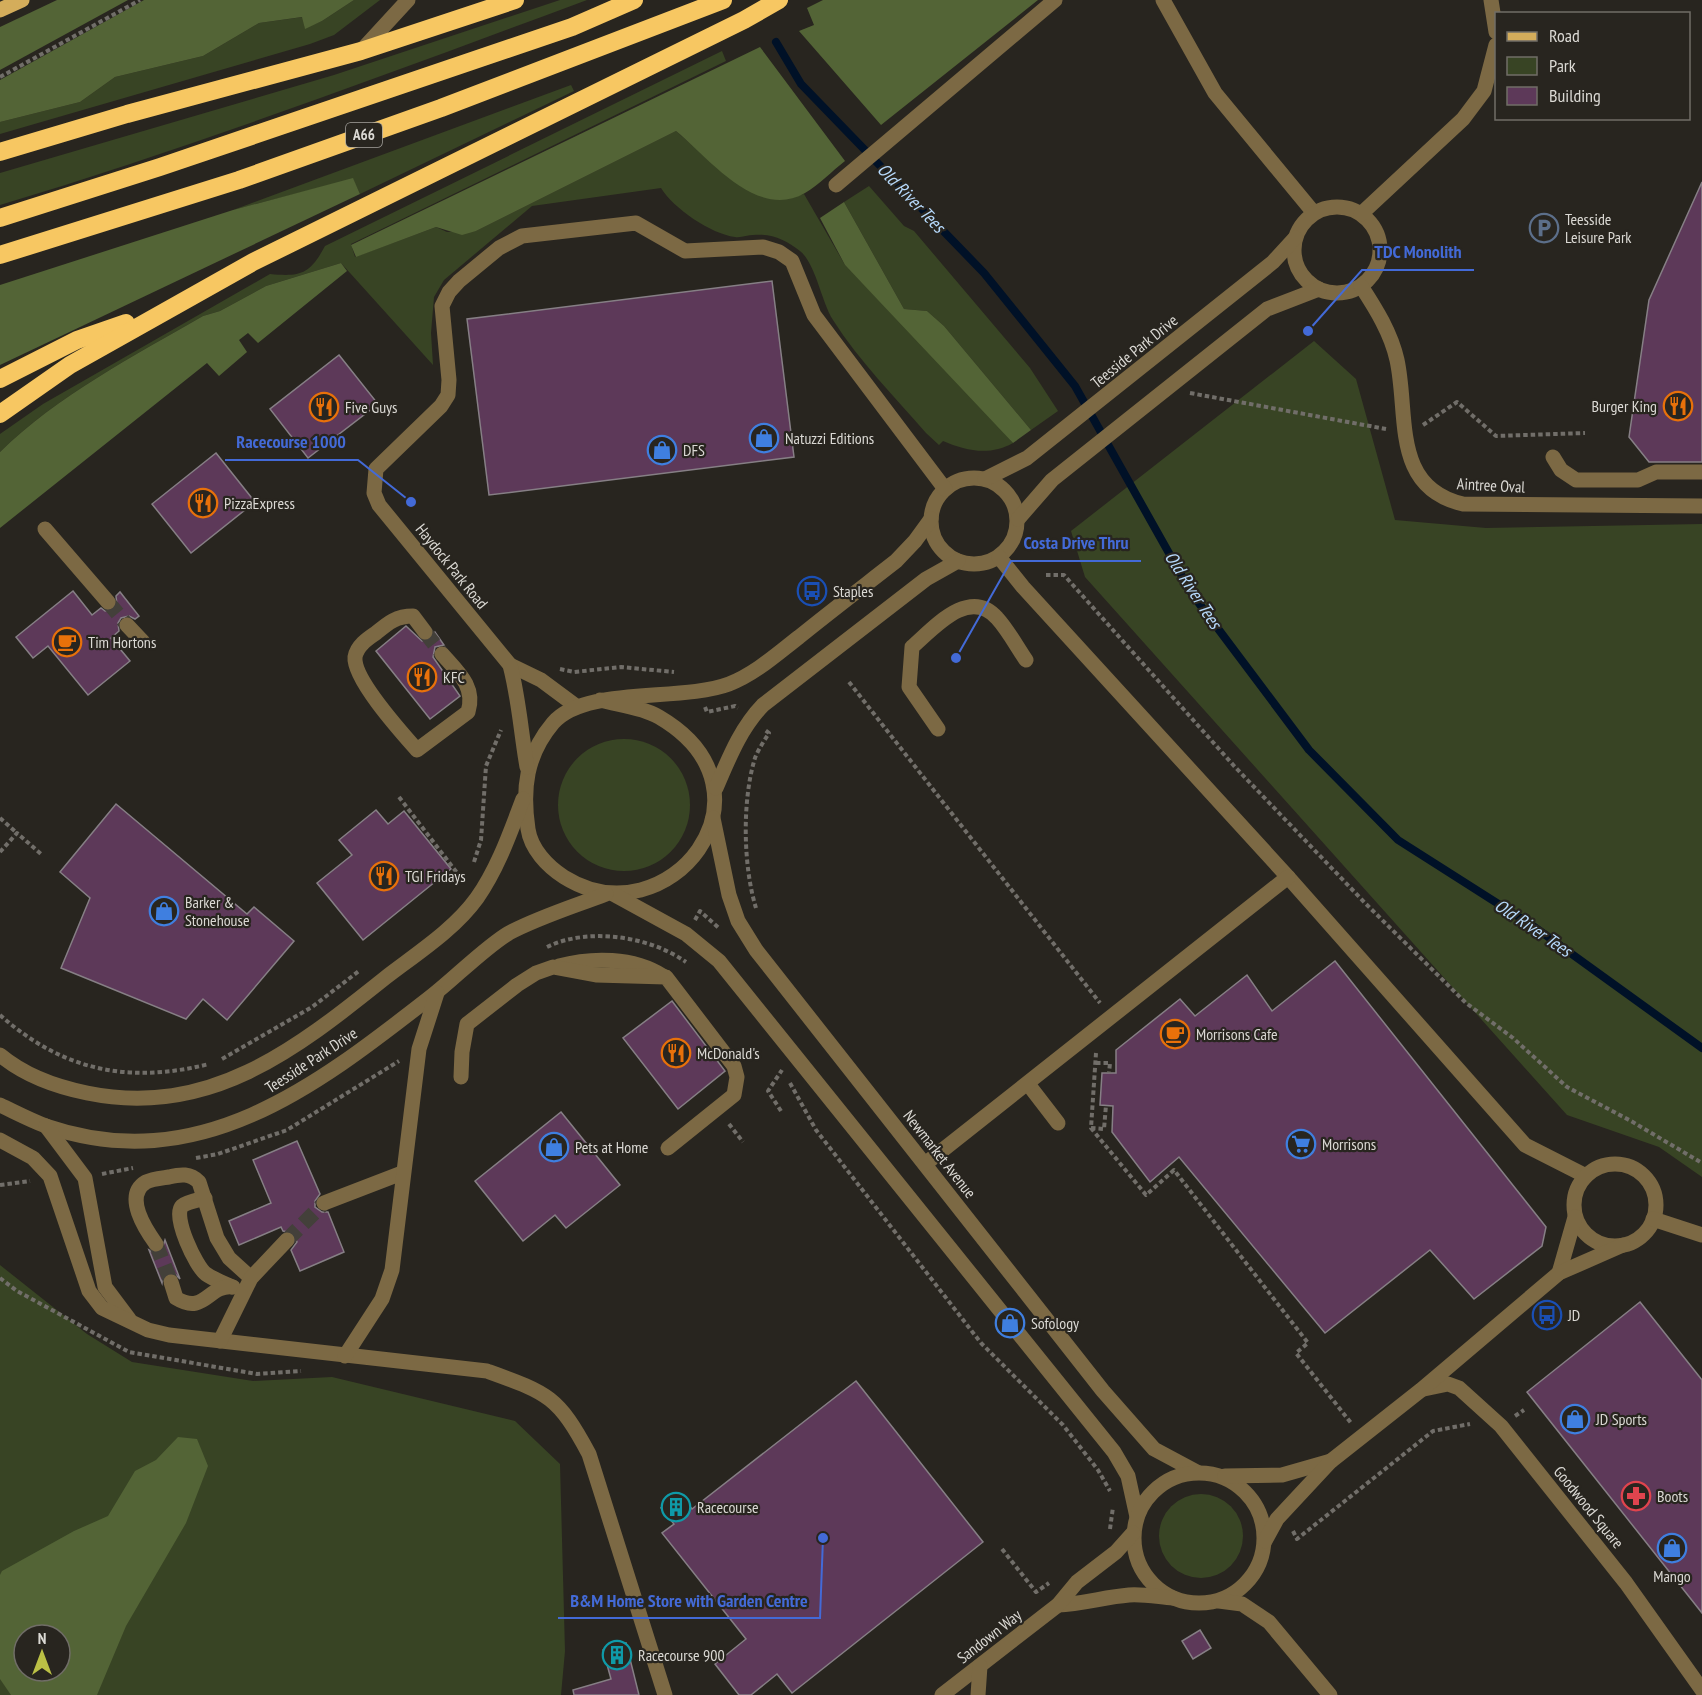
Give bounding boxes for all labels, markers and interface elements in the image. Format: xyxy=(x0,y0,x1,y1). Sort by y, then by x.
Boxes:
legend xyxy=(1495,12,1690,120)
text: Road xyxy=(1549,24,1580,47)
text: Park xyxy=(1549,54,1576,77)
text: Building xyxy=(1549,84,1601,107)
road number: A66 xyxy=(346,123,382,147)
water label: Old River Tees xyxy=(873,158,952,239)
place label: Teesside Leisure Park xyxy=(1565,209,1632,247)
parking icon: Teesside Leisure Park xyxy=(1528,212,1560,244)
callout: TDC Monolith xyxy=(1362,234,1474,270)
text: TDC Monolith xyxy=(1374,240,1462,263)
street label: Teesside Park Drive xyxy=(1087,310,1181,392)
restaurant icon: Burger King xyxy=(1662,390,1694,422)
restaurant icon: Five Guys xyxy=(308,391,340,423)
place label: Burger King xyxy=(1592,396,1657,416)
place label: Five Guys xyxy=(345,397,398,417)
shop icon: Natuzzi Editions xyxy=(748,422,780,454)
callout: Racecourse 1000 xyxy=(225,424,358,460)
place label: Natuzzi Editions xyxy=(785,428,874,448)
text: Racecourse 1000 xyxy=(236,430,346,453)
shop icon: DFS xyxy=(646,434,678,466)
place label: DFS xyxy=(683,440,705,460)
street label: Aintree Oval xyxy=(1456,473,1526,497)
restaurant icon: PizzaExpress xyxy=(187,487,219,519)
place label: PizzaExpress xyxy=(224,493,295,513)
street label: Haydock Park Road xyxy=(412,519,492,613)
callout: Costa Drive Thru xyxy=(1011,525,1141,561)
text: Costa Drive Thru xyxy=(1023,531,1129,554)
water label: Old River Tees xyxy=(1160,547,1228,634)
bus stop icon: Staples xyxy=(796,575,828,607)
place label: Staples xyxy=(833,581,873,601)
cafe icon: Tim Hortons xyxy=(51,626,83,658)
place label: Tim Hortons xyxy=(88,632,156,652)
restaurant icon: KFC xyxy=(406,661,438,693)
place label: KFC xyxy=(443,667,465,687)
restaurant icon: TGI Fridays xyxy=(368,860,400,892)
place label: TGI Fridays xyxy=(405,866,466,886)
place label: Barker & Stonehouse xyxy=(185,892,250,930)
water label: Old River Tees xyxy=(1490,893,1578,963)
shop icon: Barker & Stonehouse xyxy=(148,895,180,927)
cafe icon: Morrisons Cafe xyxy=(1159,1018,1191,1050)
street label: Teesside Park Drive xyxy=(261,1023,361,1097)
place label: Morrisons Cafe xyxy=(1196,1024,1278,1044)
restaurant icon: McDonald's xyxy=(660,1037,692,1069)
place label: McDonald's xyxy=(697,1043,760,1063)
street label: Newmarket Avenue xyxy=(899,1106,981,1202)
supermarket icon: Morrisons xyxy=(1285,1128,1317,1160)
shop icon: Pets at Home xyxy=(538,1131,570,1163)
place label: Morrisons xyxy=(1322,1134,1376,1154)
place label: Pets at Home xyxy=(575,1137,648,1157)
bus stop icon: JD xyxy=(1531,1299,1563,1331)
place label: JD xyxy=(1567,1305,1580,1325)
shop icon: Sofology xyxy=(994,1307,1026,1339)
place label: Sofology xyxy=(1031,1313,1079,1333)
shop icon: JD Sports xyxy=(1559,1403,1591,1435)
place label: JD Sports xyxy=(1595,1409,1647,1429)
street label: Goodwood Square xyxy=(1550,1462,1628,1552)
pharmacy icon: Boots xyxy=(1620,1480,1652,1512)
place label: Boots xyxy=(1657,1486,1688,1506)
building icon: Racecourse xyxy=(660,1491,692,1523)
place label: Racecourse xyxy=(697,1497,759,1517)
shop icon: Mango xyxy=(1656,1532,1688,1564)
place label: Mango xyxy=(1653,1566,1691,1586)
callout: B&M Home Store with Garden Centre xyxy=(558,1582,820,1618)
text: B&M Home Store with Garden Centre xyxy=(570,1589,808,1612)
street label: Sandown Way xyxy=(953,1605,1025,1667)
north arrow xyxy=(12,1623,72,1683)
text: N xyxy=(38,1628,46,1648)
building icon: Racecourse 900 xyxy=(601,1639,633,1671)
place label: Racecourse 900 xyxy=(638,1645,725,1665)

